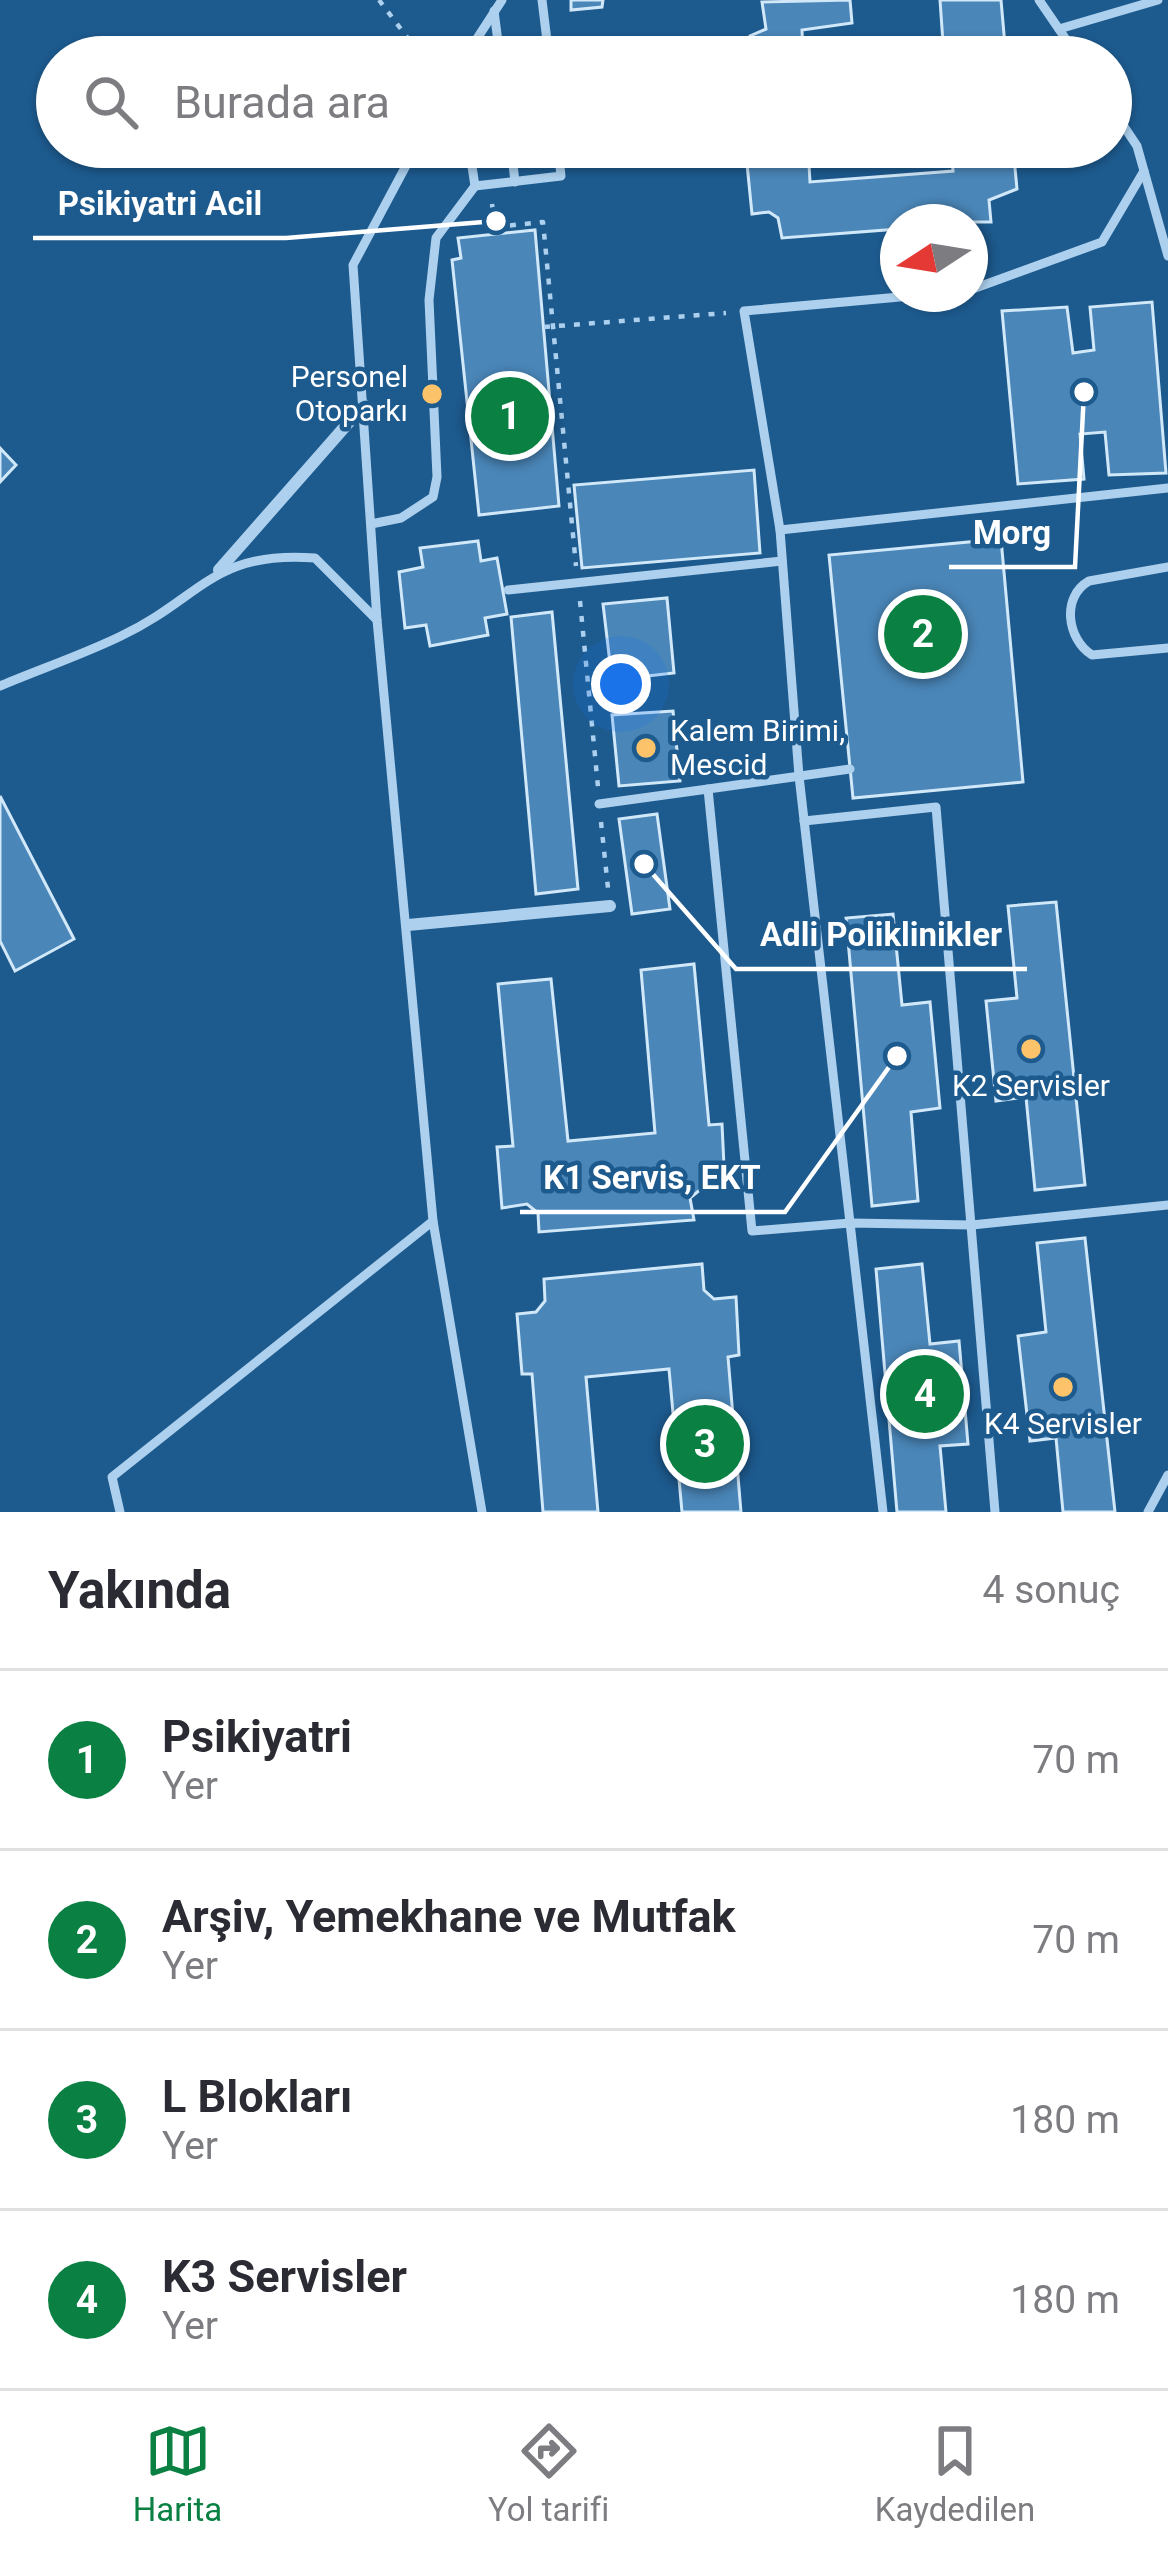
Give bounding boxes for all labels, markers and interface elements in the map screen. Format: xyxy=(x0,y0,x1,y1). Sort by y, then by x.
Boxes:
search box xyxy=(36,36,1132,168)
icon: search xyxy=(78,69,144,135)
text: Burada ara xyxy=(174,76,390,129)
callout: Psikiyatri Acil xyxy=(33,169,286,238)
text: Psikiyatri Acil xyxy=(58,184,262,223)
north arrow xyxy=(880,204,988,312)
place label: Personel Otoparkı xyxy=(291,359,408,428)
pin: 1 xyxy=(471,371,549,461)
marker: Personel Otoparkı xyxy=(419,381,445,407)
callout: Morg xyxy=(949,498,1075,567)
text: Morg xyxy=(973,513,1051,552)
pin: 2 xyxy=(884,589,962,679)
your location xyxy=(591,654,651,714)
place label: Kalem Birimi, Mescid xyxy=(670,713,845,782)
marker: Kalem Birimi, Mescid xyxy=(633,735,659,761)
callout: Adli Poliklinikler xyxy=(736,900,1027,969)
text: Adli Poliklinikler xyxy=(760,915,1002,954)
marker: K2 Servisler xyxy=(1018,1036,1044,1062)
place label: K2 Servisler xyxy=(952,1068,1110,1103)
callout: K1 Servis, EKT xyxy=(520,1143,785,1212)
text: K1 Servis, EKT xyxy=(543,1158,761,1197)
pin: 4 xyxy=(886,1349,964,1439)
marker: K4 Servisler xyxy=(1050,1374,1076,1400)
pin: 3 xyxy=(666,1399,744,1489)
place label: K4 Servisler xyxy=(984,1406,1142,1441)
text: Yakında xyxy=(48,1561,231,1620)
text: 4 sonuç xyxy=(983,1567,1120,1613)
text: Psikiyatri xyxy=(162,1710,352,1763)
text: 1 xyxy=(76,1737,98,1783)
text: 70 m xyxy=(1032,1737,1120,1783)
text: Yer xyxy=(162,1763,218,1809)
text: Arşiv, Yemekhane ve Mutfak xyxy=(162,1890,736,1943)
text: 2 xyxy=(76,1917,98,1963)
text: 70 m xyxy=(1032,1917,1120,1963)
text: Yer xyxy=(162,1943,218,1989)
text: L Blokları xyxy=(162,2070,352,2123)
text: 3 xyxy=(76,2097,98,2143)
text: 180 m xyxy=(1010,2097,1120,2143)
text: Yer xyxy=(162,2123,218,2169)
text: K3 Servisler xyxy=(162,2250,407,2303)
text: 4 xyxy=(76,2277,98,2323)
text: 180 m xyxy=(1010,2277,1120,2323)
text: Yer xyxy=(162,2303,218,2349)
tab: Harita xyxy=(133,2418,222,2529)
tab: Yol tarifi xyxy=(488,2418,609,2529)
tab: Kaydedilen xyxy=(875,2418,1035,2529)

